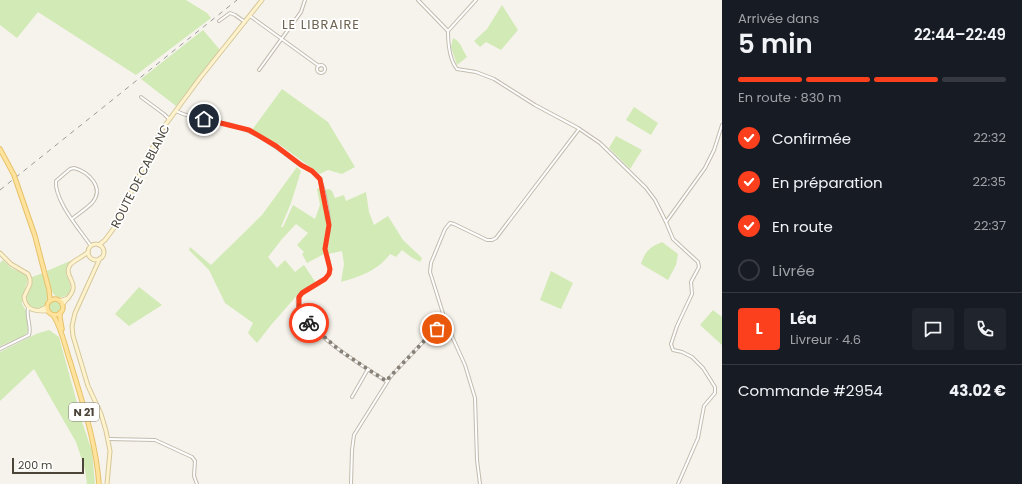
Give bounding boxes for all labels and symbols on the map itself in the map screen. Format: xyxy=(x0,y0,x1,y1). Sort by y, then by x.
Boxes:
district label: LE LIBRAIRE xyxy=(282,15,360,34)
pin xyxy=(187,102,221,136)
street label: ROUTE DE CABLANC xyxy=(106,121,174,231)
courier xyxy=(289,303,329,343)
pin xyxy=(420,312,454,346)
road number: N 21 xyxy=(69,403,99,421)
scale bar xyxy=(12,456,84,475)

